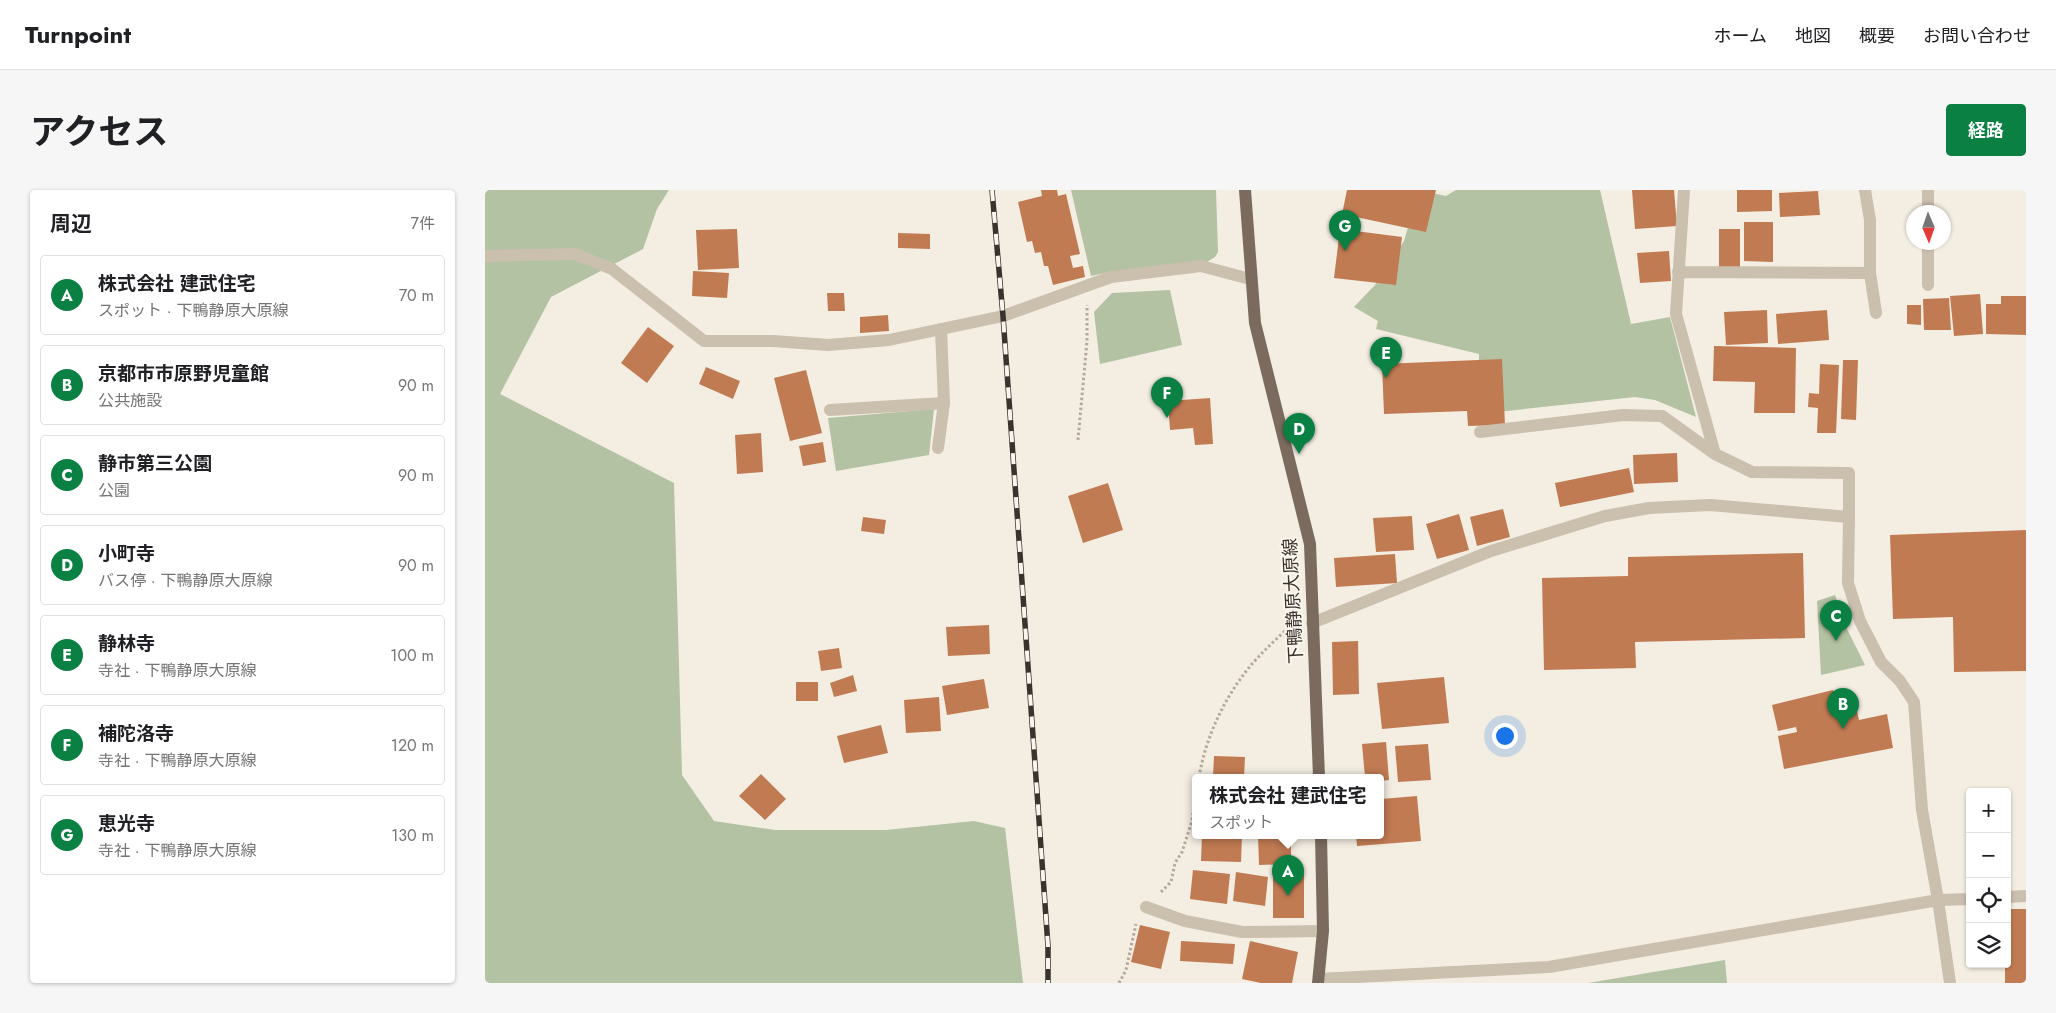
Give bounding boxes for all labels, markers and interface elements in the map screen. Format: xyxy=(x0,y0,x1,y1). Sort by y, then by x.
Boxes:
text: Turnpoint xyxy=(25,17,131,52)
text: ホーム xyxy=(1714,23,1767,49)
text: 地図 xyxy=(1795,23,1831,49)
text: 概要 xyxy=(1859,23,1895,49)
text: お問い合わせ xyxy=(1923,23,2031,49)
button: 経路 xyxy=(1946,104,2026,156)
text: アクセス xyxy=(30,107,168,157)
north arrow xyxy=(1906,205,1951,250)
text: 周辺 xyxy=(50,209,92,239)
pin: G xyxy=(1329,210,1361,251)
text: 7件 xyxy=(411,212,435,235)
text: 株式会社 建武住宅 xyxy=(98,270,256,297)
text: A xyxy=(61,284,73,307)
text: 70 m xyxy=(399,284,434,307)
text: スポット · 下鴨静原大原線 xyxy=(98,299,288,322)
pin: E xyxy=(1370,337,1402,378)
text: 京都市市原野児童館 xyxy=(98,360,269,387)
text: B xyxy=(62,374,72,397)
text: 90 m xyxy=(398,374,434,397)
pin: F xyxy=(1151,377,1183,418)
text: 公共施設 xyxy=(98,389,162,412)
pin: D xyxy=(1283,413,1315,454)
text: 静市第三公園 xyxy=(98,450,212,477)
text: C xyxy=(61,464,73,487)
text: 90 m xyxy=(398,464,434,487)
text: 公園 xyxy=(98,479,130,502)
street label: 下鴨静原大原線 xyxy=(1277,537,1309,665)
text: 小町寺 xyxy=(98,540,155,567)
text: D xyxy=(61,554,73,577)
text: 90 m xyxy=(398,554,434,577)
text: バス停 · 下鴨静原大原線 xyxy=(98,569,272,592)
pin: C xyxy=(1820,600,1852,641)
text: 静林寺 xyxy=(98,630,155,657)
text: E xyxy=(62,644,72,667)
text: 100 m xyxy=(390,644,434,667)
text: 寺社 · 下鴨静原大原線 xyxy=(98,659,256,682)
pin: B xyxy=(1827,688,1859,729)
text: 補陀洛寺 xyxy=(98,720,174,747)
your location xyxy=(1492,723,1518,749)
text: F xyxy=(63,734,71,757)
text: 120 m xyxy=(391,734,434,757)
text: 寺社 · 下鴨静原大原線 xyxy=(98,749,256,772)
popup xyxy=(1192,774,1384,839)
text: 株式会社 建武住宅 xyxy=(1209,782,1367,809)
map controls xyxy=(1966,788,2011,968)
button: + xyxy=(1966,788,2011,833)
text: 恵光寺 xyxy=(98,810,155,837)
text: スポット xyxy=(1209,811,1273,834)
text: G xyxy=(60,824,74,847)
text: 130 m xyxy=(391,824,434,847)
button: − xyxy=(1966,833,2011,878)
text: 寺社 · 下鴨静原大原線 xyxy=(98,839,256,862)
pin: A xyxy=(1272,855,1304,896)
button: locate xyxy=(1966,878,2011,923)
button: layers xyxy=(1966,923,2011,968)

